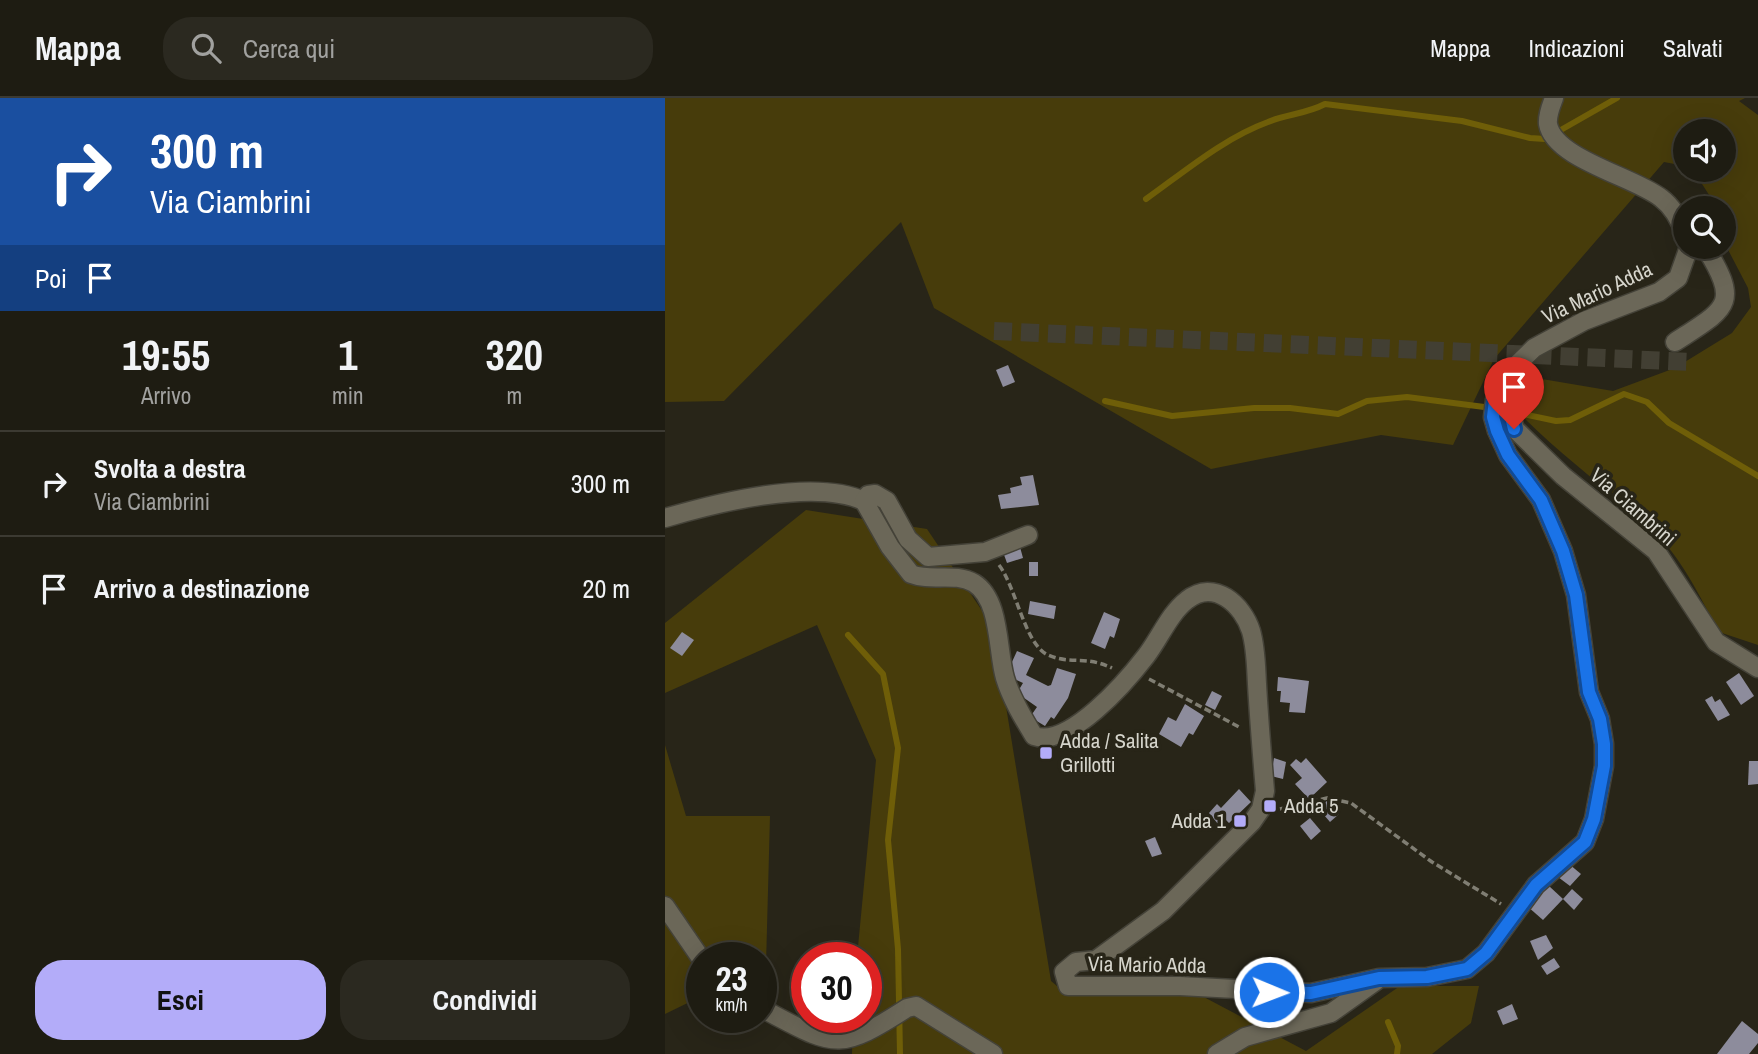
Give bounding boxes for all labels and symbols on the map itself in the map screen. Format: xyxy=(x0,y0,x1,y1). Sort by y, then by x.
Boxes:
street label: Via Mario Adda xyxy=(1537,254,1657,331)
pin xyxy=(1484,357,1544,429)
street label: Via Ciambrini xyxy=(1584,461,1683,552)
place label: Adda / Salita Grillotti xyxy=(1059,726,1159,779)
marker: Adda / Salita Grillotti xyxy=(1038,745,1054,761)
place label: Adda 5 xyxy=(1283,791,1339,820)
marker: Adda 5 xyxy=(1262,798,1278,814)
place label: Adda 1 xyxy=(1170,806,1226,835)
marker: Adda 1 xyxy=(1232,813,1248,829)
speed limit sign: 30 xyxy=(791,942,882,1033)
street label: Via Mario Adda xyxy=(1088,949,1207,980)
position arrow xyxy=(1232,955,1306,1029)

